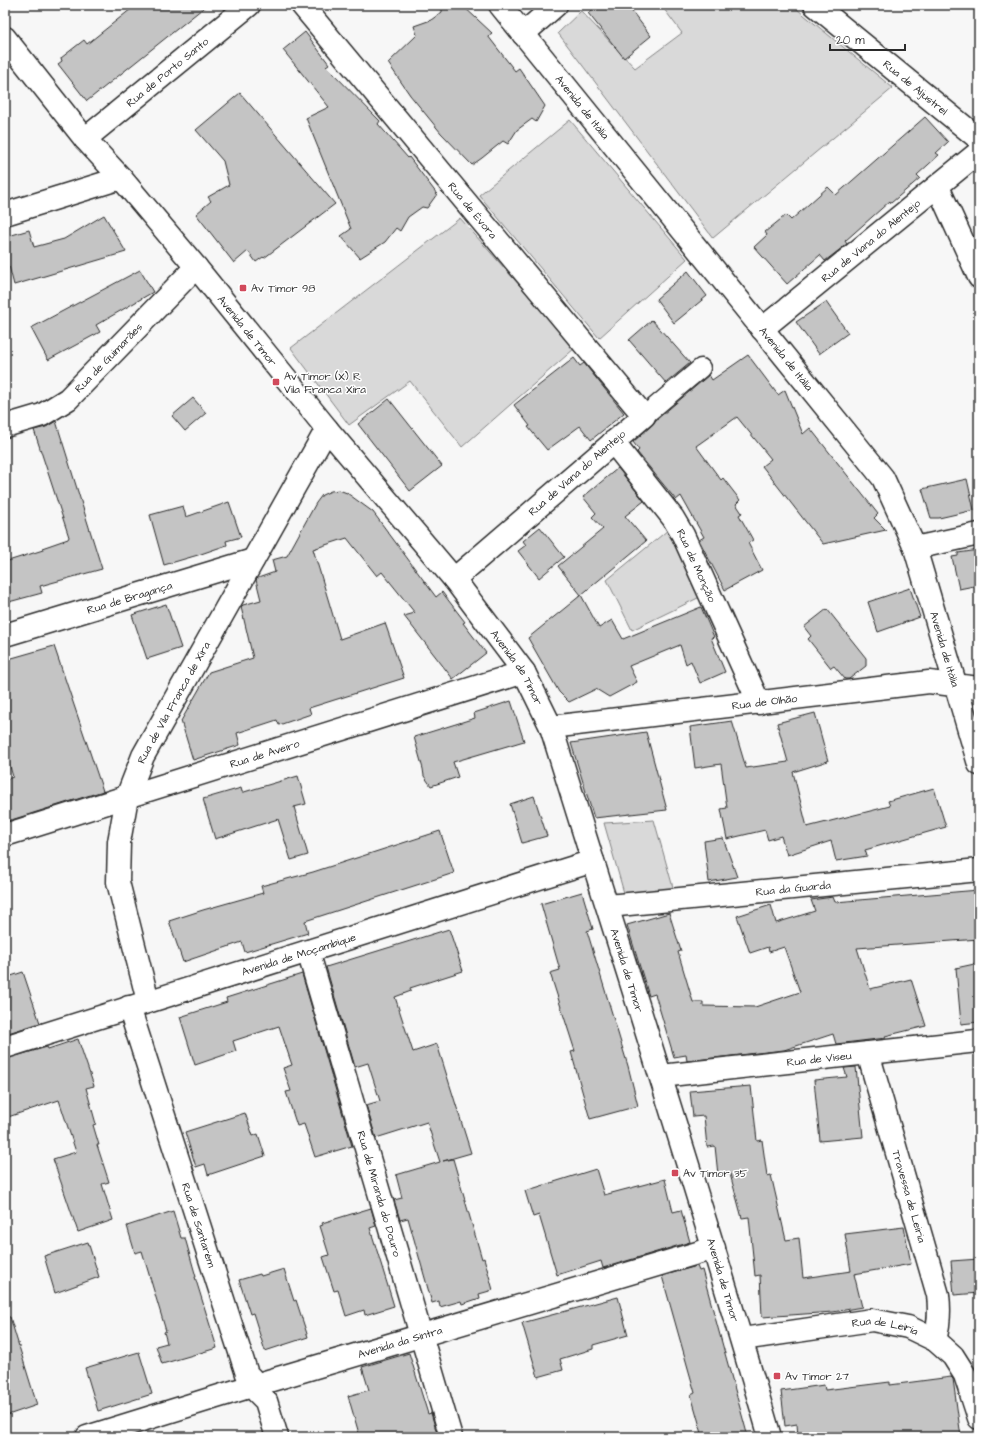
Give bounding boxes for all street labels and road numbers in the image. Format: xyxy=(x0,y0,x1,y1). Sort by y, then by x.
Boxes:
street label: Rua de Porto Santo xyxy=(123,33,212,110)
street label: Rua de Aljustrel xyxy=(880,56,951,118)
street label: Avenida de Itália xyxy=(552,72,613,142)
street label: Rua de Évora xyxy=(445,179,501,242)
street label: Rua de Viana do Alentejo xyxy=(818,195,924,286)
street label: Avenida de Timor xyxy=(214,292,281,369)
street label: Rua de Guimarães xyxy=(71,319,146,396)
street label: Avenida de Itália xyxy=(756,323,817,394)
street label: Rua de Viana do Alentejo xyxy=(525,426,629,519)
street label: Rua de Monção xyxy=(673,526,720,605)
street label: Rua de Bragança xyxy=(85,577,174,617)
street label: Avenida de Itália xyxy=(927,609,963,689)
street label: Avenida de Timor xyxy=(487,627,547,707)
street label: Rua de Vila Franca de Xira xyxy=(133,638,214,765)
street label: Rua de Olhão xyxy=(731,690,799,713)
street label: Rua de Aveiro xyxy=(228,735,302,771)
street label: Rua da Guarda xyxy=(755,877,832,899)
street label: Avenida de Timor xyxy=(607,927,647,1014)
street label: Avenida de Moçambique xyxy=(240,929,358,979)
street label: Rua de Viseu xyxy=(786,1047,853,1070)
street label: Rua de Miranda do Douro xyxy=(354,1129,405,1259)
street label: Travessa de Leiria xyxy=(889,1148,930,1245)
street label: Rua de Santarém xyxy=(178,1181,220,1270)
street label: Avenida de Timor xyxy=(704,1236,743,1324)
street label: Rua de Leiria xyxy=(851,1312,921,1339)
street label: Avenida da Sintra xyxy=(356,1322,444,1361)

